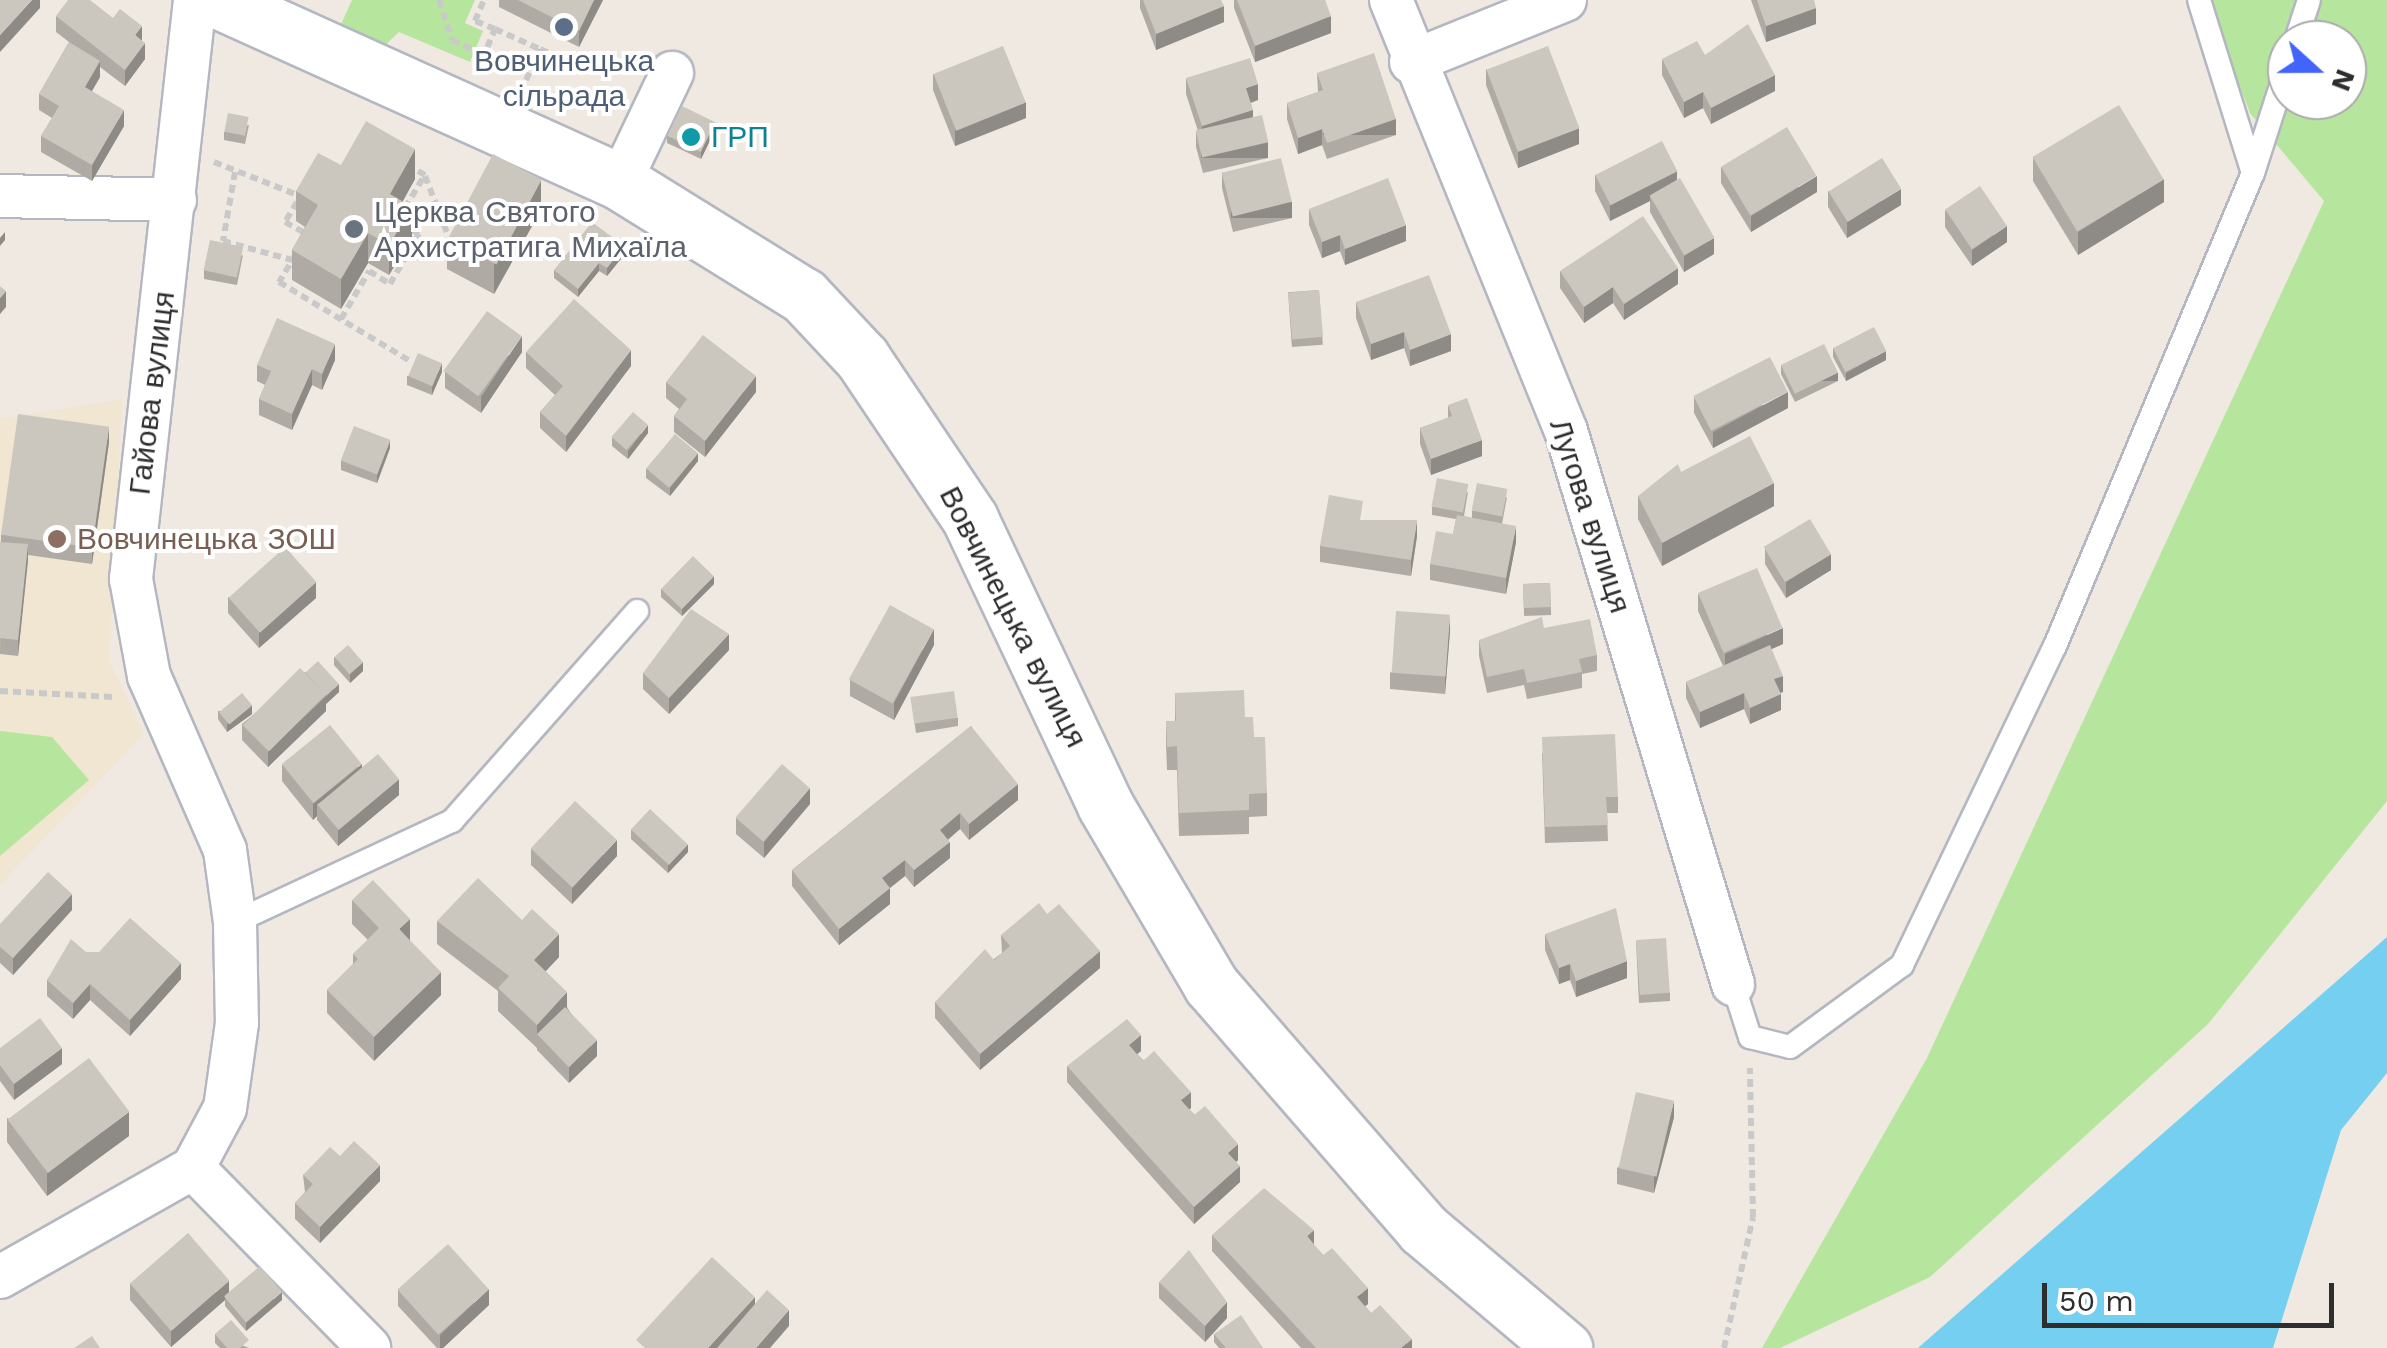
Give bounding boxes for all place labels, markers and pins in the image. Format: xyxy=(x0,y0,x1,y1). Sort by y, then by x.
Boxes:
marker: Вовчинецька сільрада xyxy=(553,16,575,38)
place label: Вовчинецька сільрада xyxy=(474,43,654,114)
place label: ГРП xyxy=(711,119,769,155)
marker: ГРП xyxy=(680,126,702,148)
place label: Церква Святого Архистратига Михаїла xyxy=(374,194,687,264)
marker: Церква Святого Архистратига Михаїла xyxy=(343,218,365,240)
place label: Вовчинецька ЗОШ xyxy=(77,521,336,557)
marker: Вовчинецька ЗОШ xyxy=(46,528,68,550)

